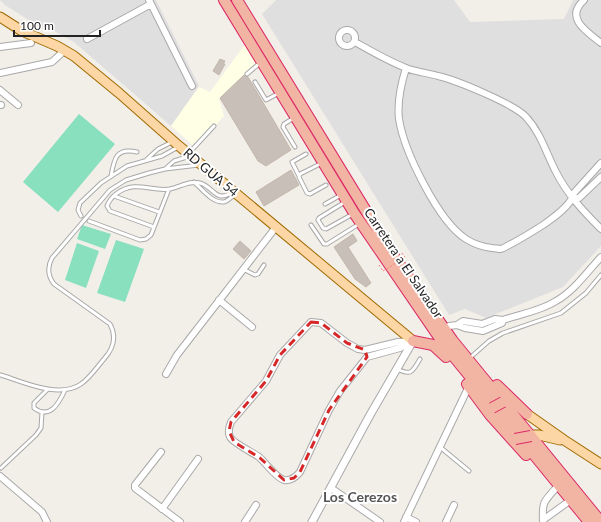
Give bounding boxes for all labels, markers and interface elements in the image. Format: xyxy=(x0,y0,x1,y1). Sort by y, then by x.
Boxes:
scale bar xyxy=(14,12,100,38)
text: 100 m xyxy=(20,18,54,33)
street label: RD GUA 54 xyxy=(180,144,242,200)
street label: Carretera a El Salvador xyxy=(361,205,447,321)
district label: Los Cerezos xyxy=(323,488,397,505)

